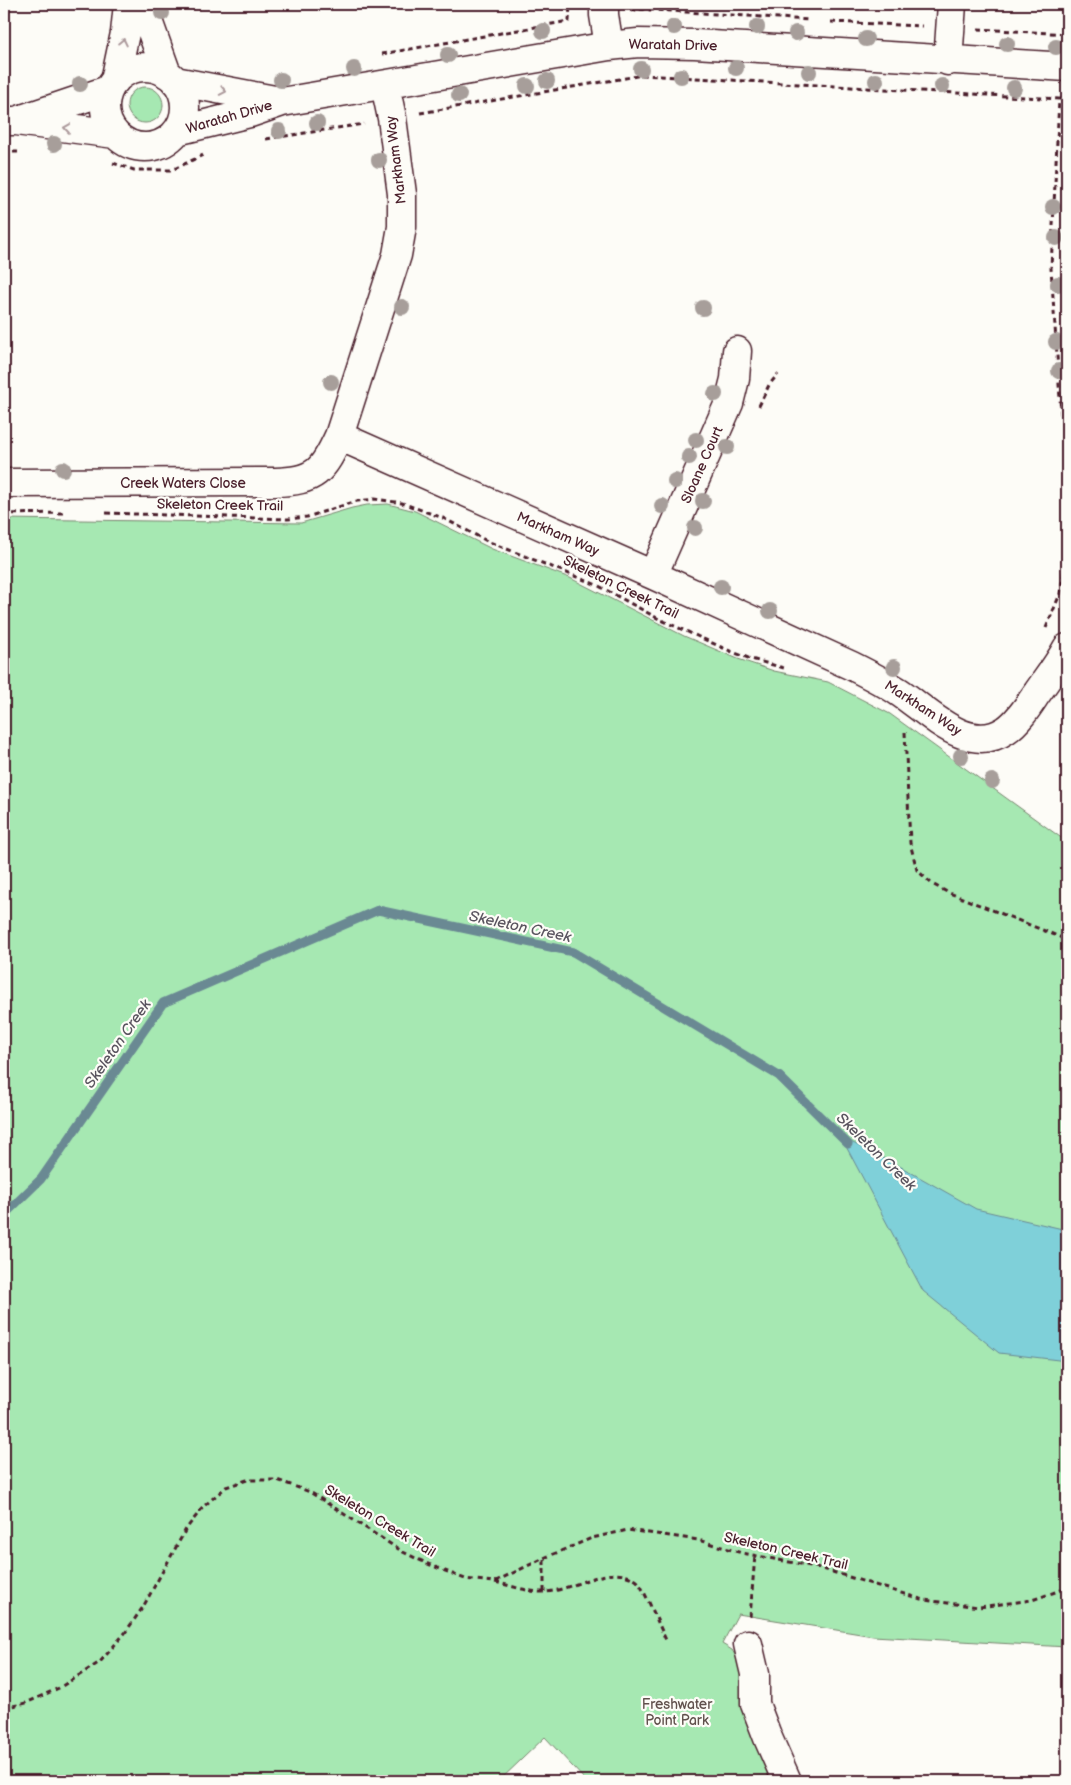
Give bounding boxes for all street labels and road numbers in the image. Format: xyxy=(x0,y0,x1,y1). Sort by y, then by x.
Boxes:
street label: Waratah Drive xyxy=(628,36,718,54)
street label: Waratah Drive xyxy=(184,97,274,137)
street label: Markham Way xyxy=(382,114,410,205)
street label: Sloane Court xyxy=(677,423,727,506)
street label: Creek Waters Close xyxy=(120,475,246,492)
street label: Skeleton Creek Trail xyxy=(157,495,283,515)
street label: Markham Way xyxy=(514,508,603,560)
street label: Skeleton Creek Trail xyxy=(560,552,682,622)
street label: Markham Way xyxy=(881,677,965,740)
street label: Skeleton Creek Trail xyxy=(321,1481,439,1561)
street label: Skeleton Creek Trail xyxy=(722,1528,850,1574)

